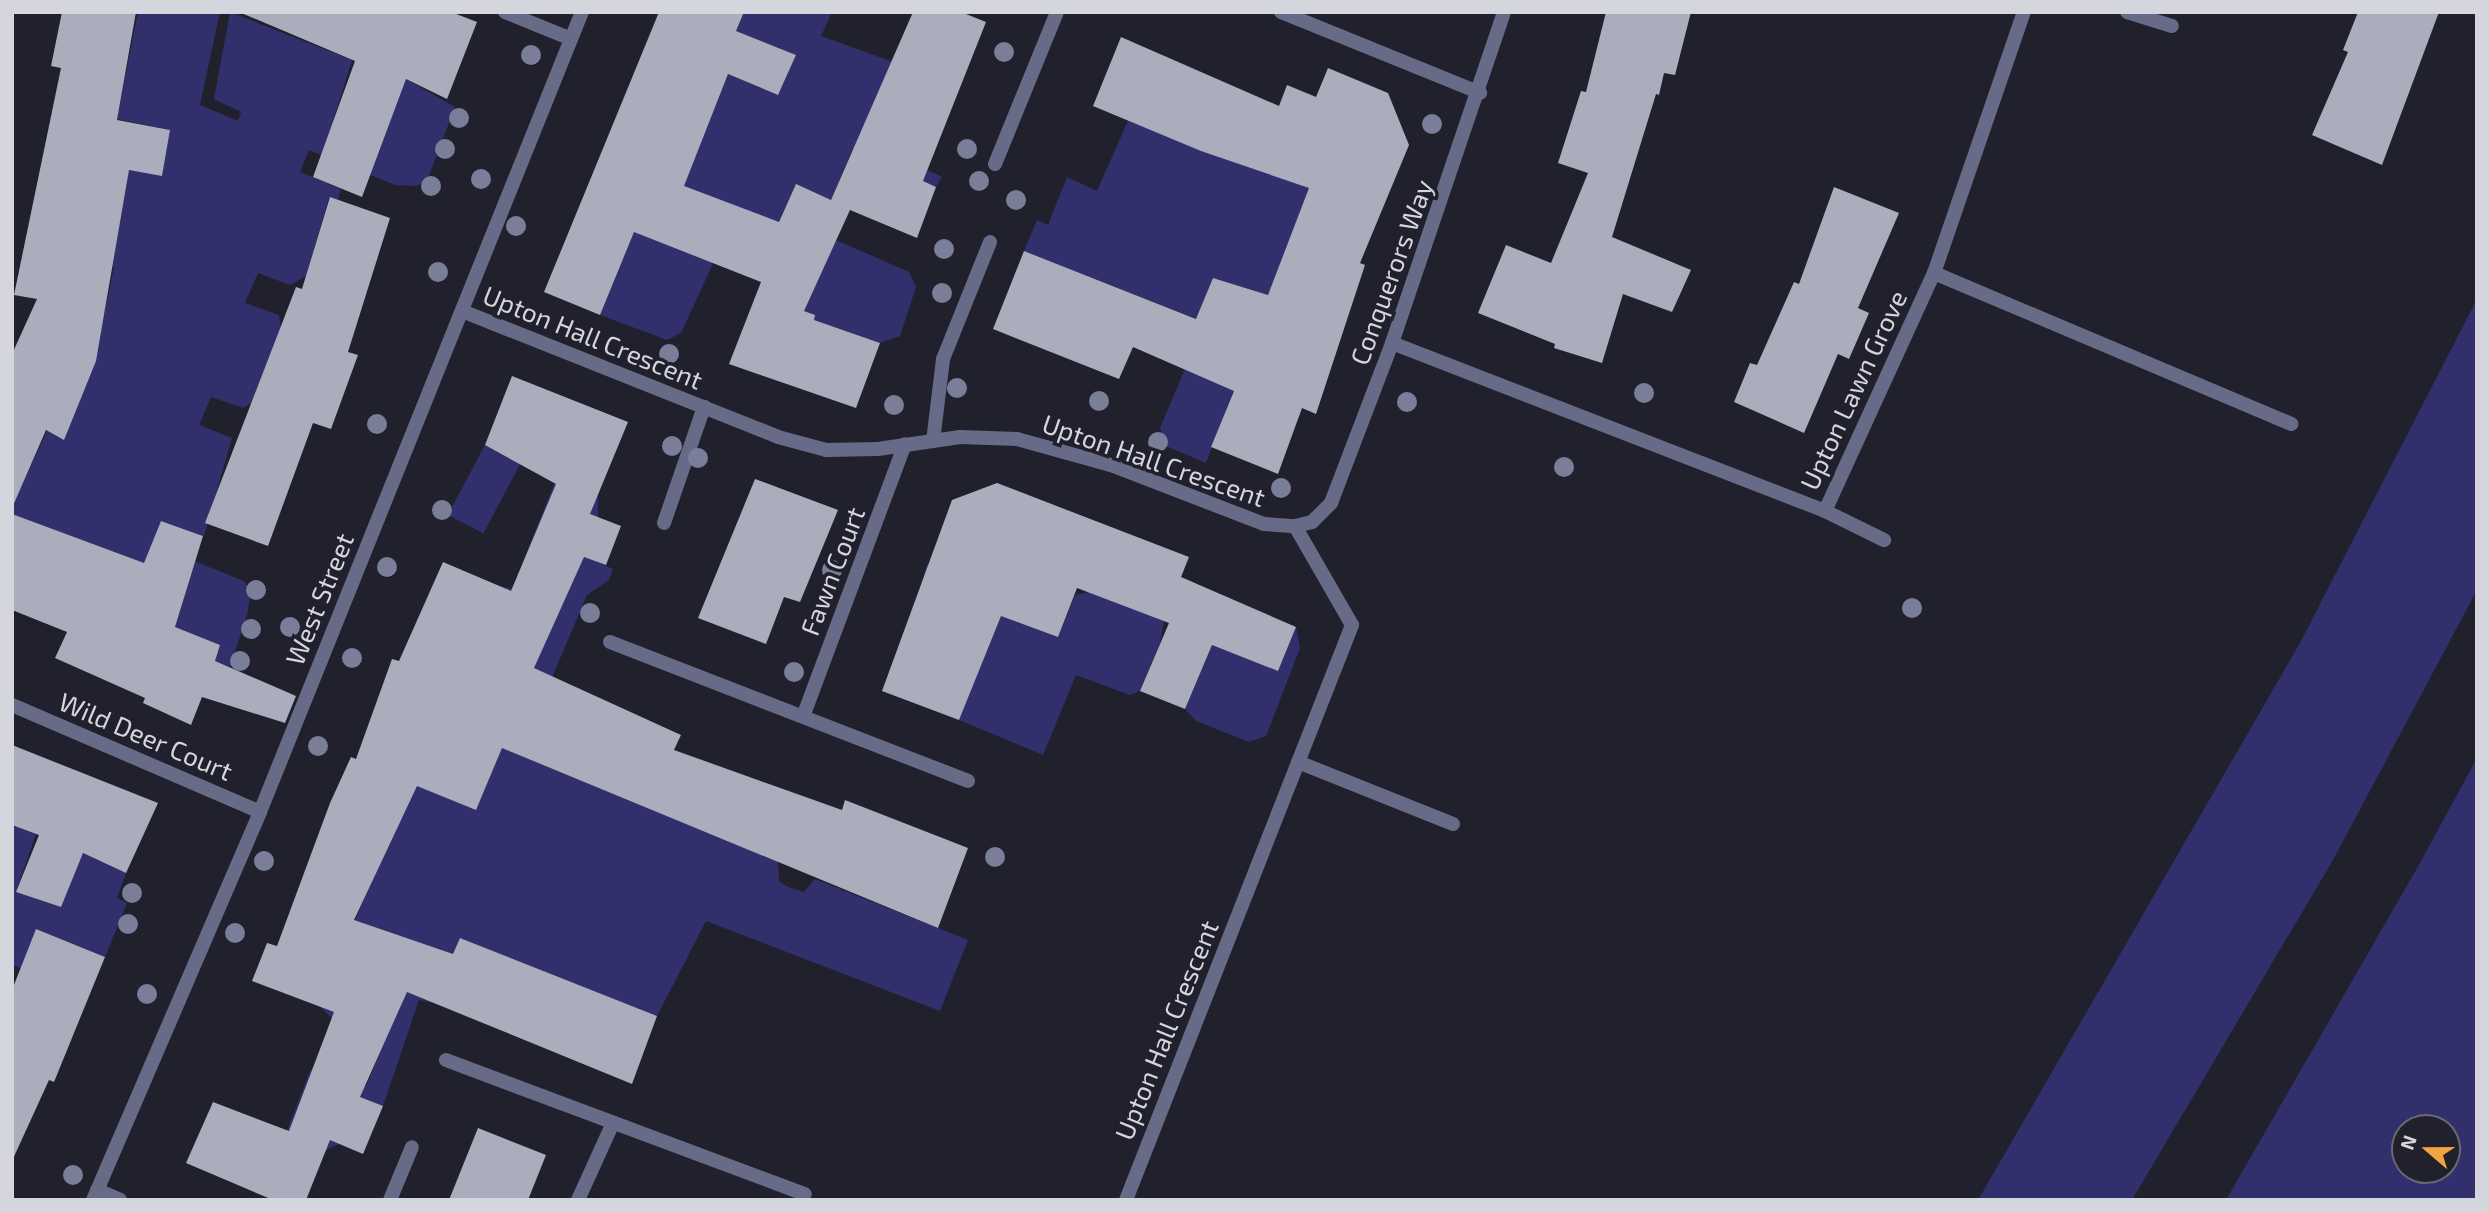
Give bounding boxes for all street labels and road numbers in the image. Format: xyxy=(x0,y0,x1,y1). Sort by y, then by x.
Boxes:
street label: Conquerors Way xyxy=(1343,175,1439,369)
street label: Upton Hall Crescent xyxy=(478,279,708,395)
street label: Upton Lawn Grove xyxy=(1793,285,1913,495)
street label: Upton Hall Crescent xyxy=(1038,407,1270,513)
street label: Fawn Court xyxy=(793,503,871,639)
street label: West Street xyxy=(278,529,360,669)
street label: Wild Deer Court xyxy=(54,685,238,787)
street label: Upton Hall Crescent xyxy=(1108,915,1224,1145)

